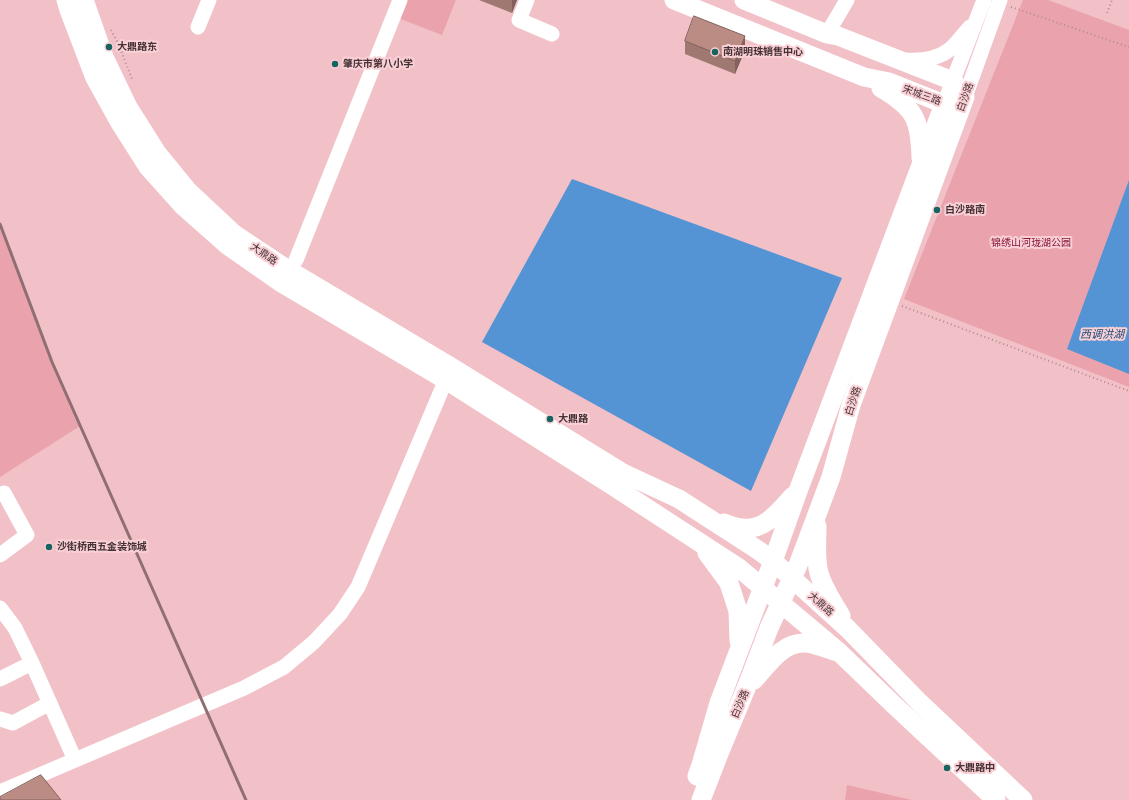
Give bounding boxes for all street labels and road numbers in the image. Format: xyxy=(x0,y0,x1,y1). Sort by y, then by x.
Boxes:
street label: 白沙路 xyxy=(954,81,976,113)
street label: 宋城三路 xyxy=(901,83,943,107)
street label: 大鼎路 xyxy=(248,240,280,268)
street label: 白沙路 xyxy=(843,385,863,417)
street label: 大鼎路 xyxy=(806,590,836,618)
street label: 白沙路 xyxy=(729,688,751,720)

